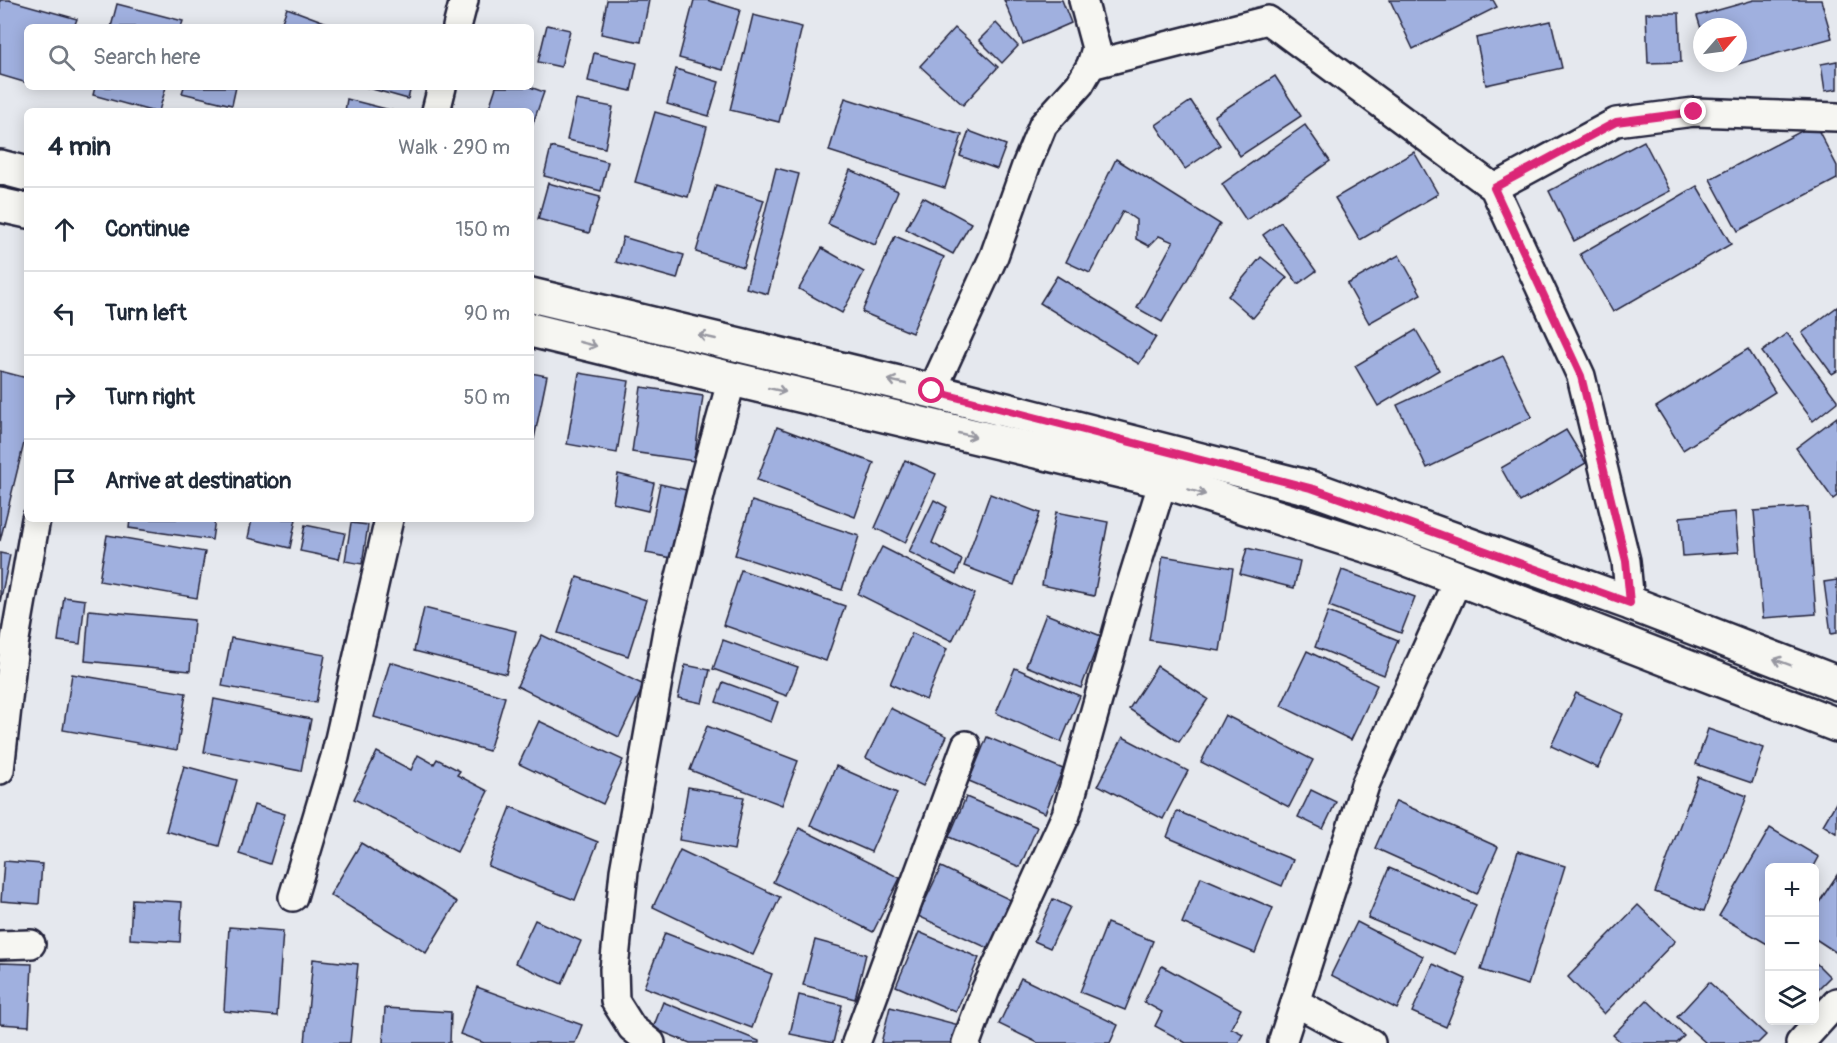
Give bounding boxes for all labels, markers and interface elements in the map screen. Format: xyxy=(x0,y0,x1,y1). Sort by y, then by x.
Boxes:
north arrow xyxy=(1693,18,1747,72)
search box xyxy=(24,24,534,90)
icon: search xyxy=(45,41,78,74)
text: Search here xyxy=(93,43,200,71)
route end xyxy=(1680,98,1706,124)
text: 4 min xyxy=(48,131,111,163)
text: Walk · 290 m xyxy=(398,135,510,160)
icon: ahead xyxy=(48,213,81,246)
text: Continue xyxy=(105,215,189,243)
text: 150 m xyxy=(456,217,510,242)
icon: left xyxy=(48,297,81,330)
text: Turn left xyxy=(105,299,187,327)
text: 90 m xyxy=(464,301,510,326)
one-way arrow xyxy=(698,331,717,342)
one-way arrow xyxy=(578,339,597,351)
one-way arrow xyxy=(887,376,906,388)
route start xyxy=(918,377,944,403)
icon: right xyxy=(48,381,81,414)
text: Turn right xyxy=(105,383,195,411)
text: 50 m xyxy=(463,385,510,410)
one-way arrow xyxy=(767,385,786,397)
one-way arrow xyxy=(957,430,976,441)
icon: arrive xyxy=(48,465,81,498)
text: Arrive at destination xyxy=(105,467,291,495)
one-way arrow xyxy=(1187,487,1206,498)
one-way arrow xyxy=(1774,655,1792,666)
map controls xyxy=(1765,863,1819,1025)
button: + xyxy=(1765,863,1819,917)
button: − xyxy=(1765,917,1819,971)
button: layers xyxy=(1765,971,1819,1025)

